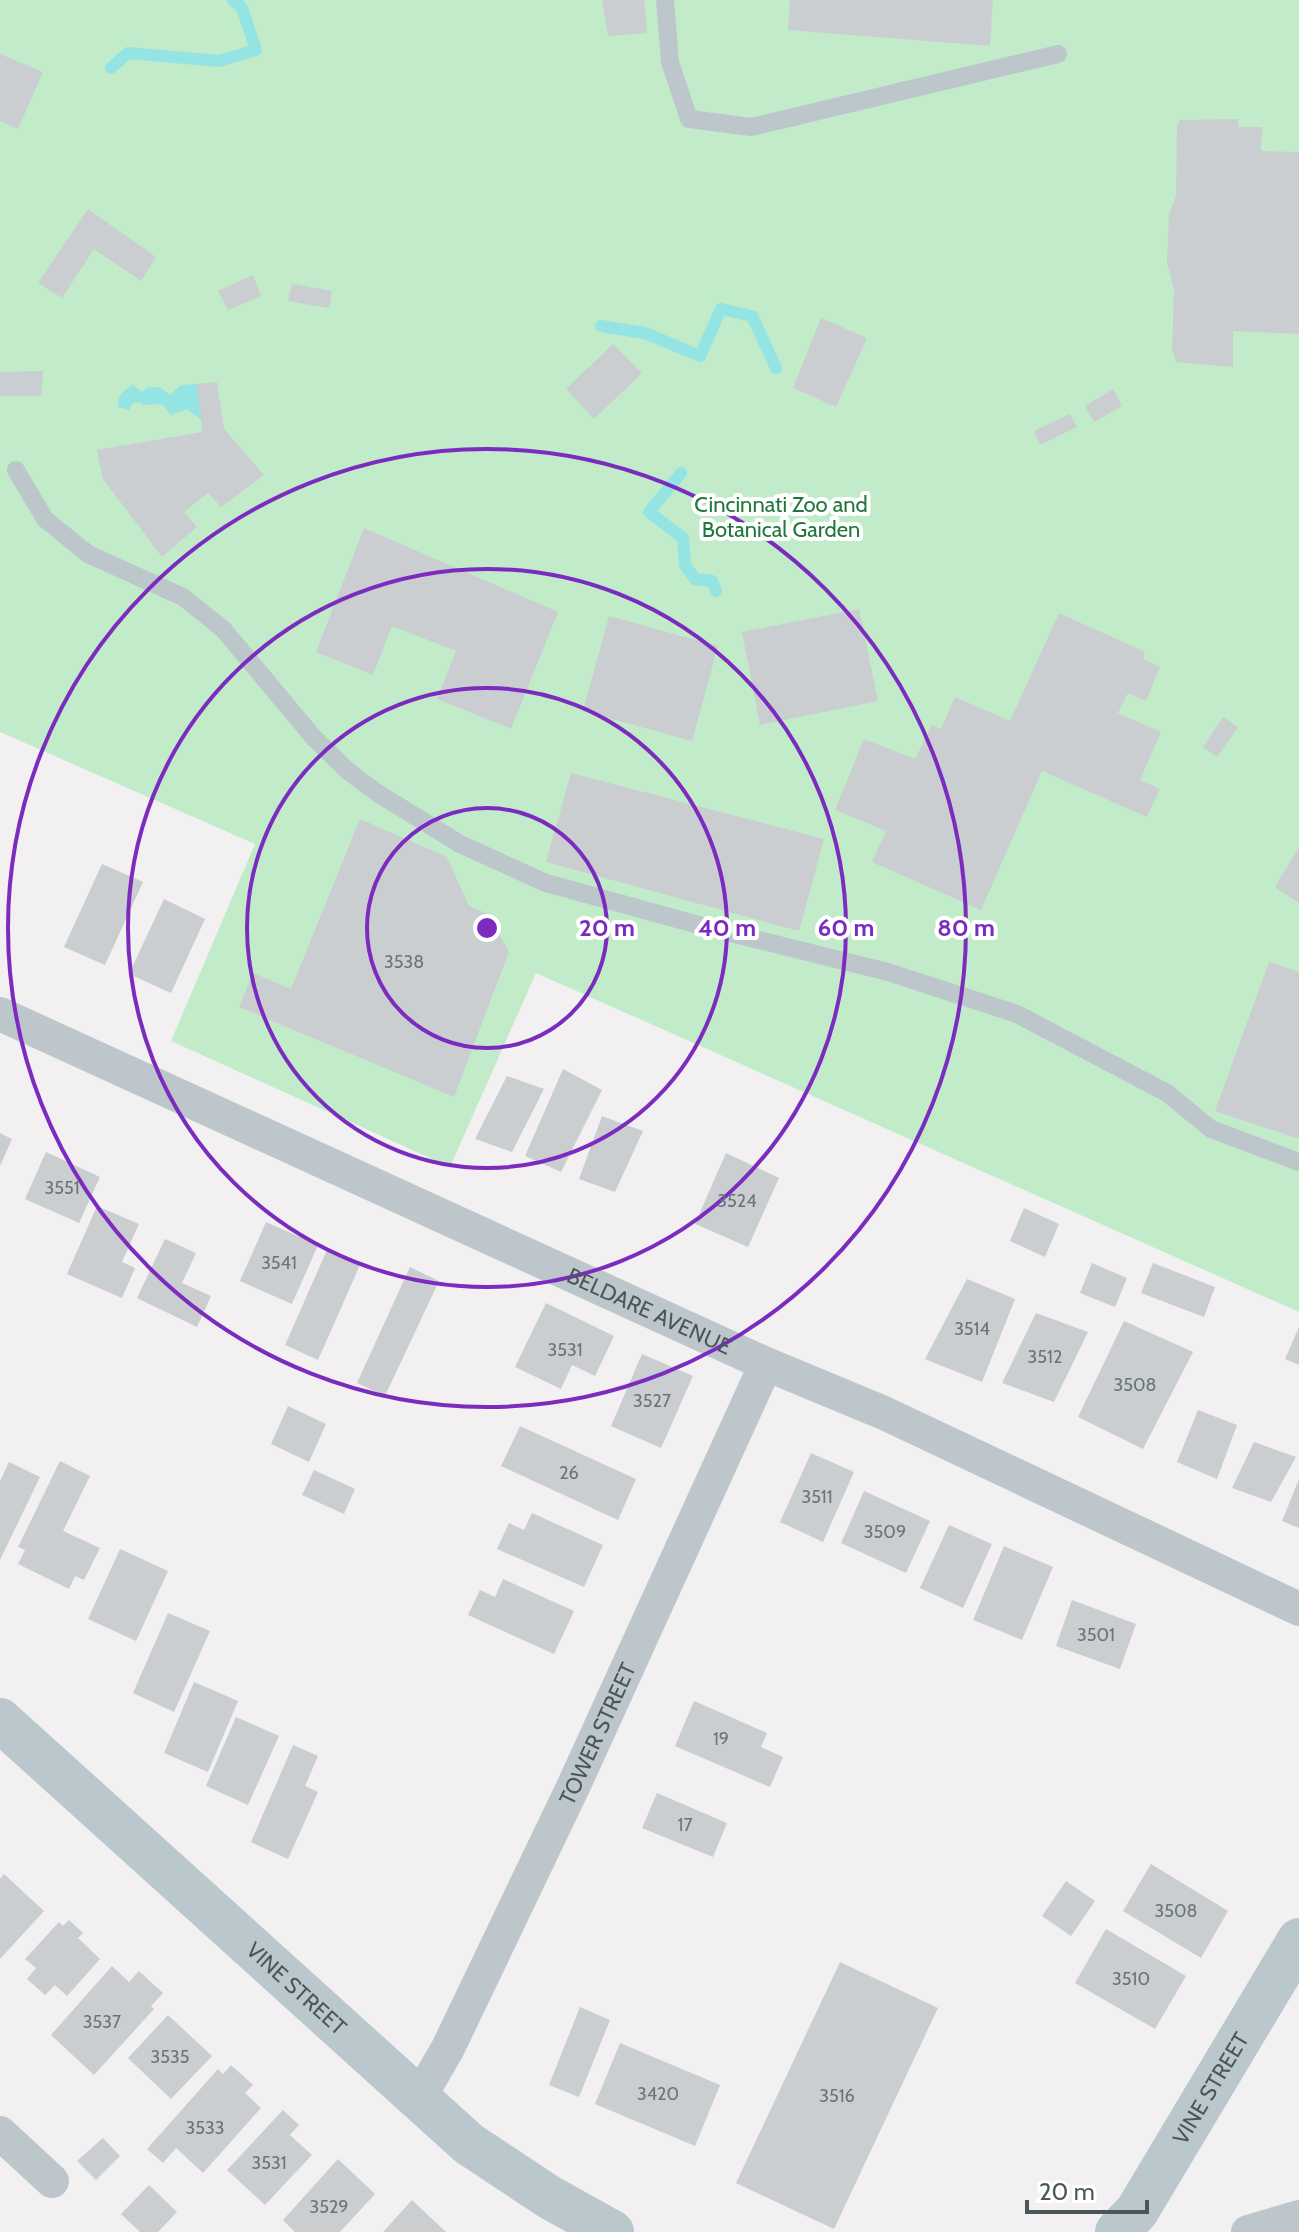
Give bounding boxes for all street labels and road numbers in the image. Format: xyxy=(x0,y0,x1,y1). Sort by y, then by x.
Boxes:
street label: BELDARE AVENUE xyxy=(563,1261,736,1360)
street label: TOWER STREET xyxy=(553,1658,642,1809)
street label: VINE STREET xyxy=(241,1936,353,2041)
street label: VINE STREET xyxy=(1167,2027,1254,2149)

